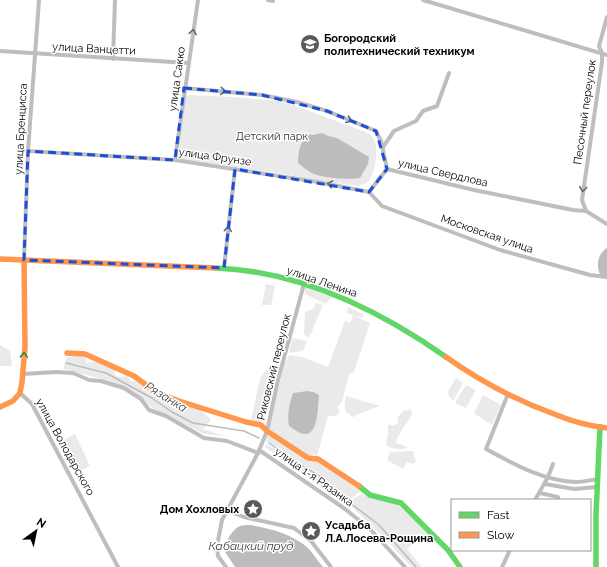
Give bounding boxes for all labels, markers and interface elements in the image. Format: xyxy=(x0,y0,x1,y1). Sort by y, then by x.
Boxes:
one-way arrow xyxy=(188,29,197,35)
place label: Богородский политехнический техникум xyxy=(324,32,475,58)
school or university icon: Богородский политехнический техникум xyxy=(299,33,321,55)
street label: улица Ванцетти xyxy=(52,40,136,58)
street label: улица Сакко xyxy=(166,45,188,112)
street label: Песочный переулок xyxy=(571,58,599,165)
street label: улица Бренцисса xyxy=(12,83,30,175)
one-way arrow xyxy=(220,86,226,95)
one-way arrow xyxy=(345,115,353,123)
park label: Детский парк xyxy=(236,130,308,143)
street label: улица Фрунзе xyxy=(178,145,253,169)
street label: улица Свердлова xyxy=(397,156,489,190)
one-way arrow xyxy=(327,180,334,189)
one-way arrow xyxy=(579,186,588,192)
street label: Московская улица xyxy=(439,212,535,256)
one-way arrow xyxy=(223,226,232,232)
street label: улица Ленина xyxy=(285,264,359,300)
street label: Риковский переулок xyxy=(254,312,294,422)
one-way arrow xyxy=(20,352,29,358)
water label: Рязанка xyxy=(142,379,190,415)
street label: улица Володарского xyxy=(33,396,97,498)
street label: улица 1-я Рязанка xyxy=(272,445,356,509)
place icon: Дом Хохловых xyxy=(242,498,264,520)
legend xyxy=(451,499,591,551)
place label: Дом Хохловых xyxy=(160,503,239,516)
text: Fast xyxy=(487,508,510,522)
north arrow xyxy=(16,511,56,551)
text: N xyxy=(34,515,48,531)
place label: Усадьба Л.А.Лосева-Рощина xyxy=(324,519,433,545)
place icon: Усадьба Л.А.Лосева-Рощина xyxy=(300,520,322,542)
text: Slow xyxy=(487,528,514,542)
water label: Кабацкий пруд xyxy=(208,539,294,553)

